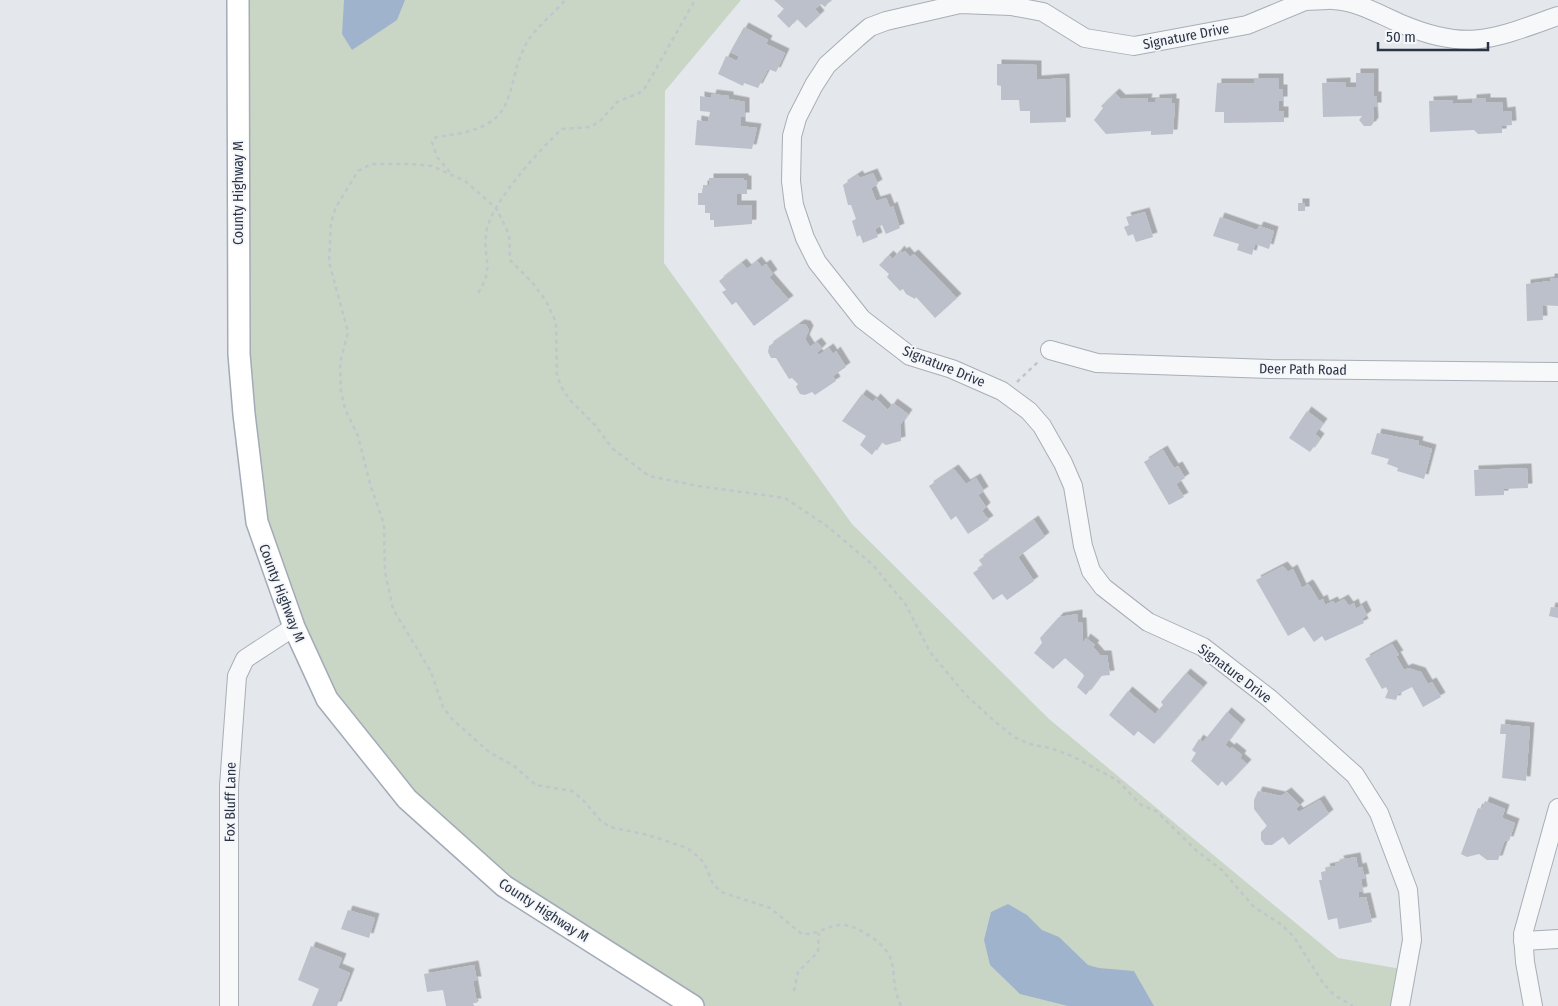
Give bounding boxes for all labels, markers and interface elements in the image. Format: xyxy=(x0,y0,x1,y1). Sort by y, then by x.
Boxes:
street label: Signature Drive xyxy=(1142,20,1231,53)
scale bar xyxy=(1378,20,1488,52)
text: 50 m xyxy=(1386,28,1416,46)
street label: County Highway M xyxy=(230,141,247,245)
street label: Signature Drive xyxy=(900,342,988,391)
street label: Deer Path Road xyxy=(1259,360,1347,379)
street label: County Highway M xyxy=(255,542,308,645)
street label: Signature Drive xyxy=(1195,640,1275,707)
street label: Fox Bluff Lane xyxy=(221,762,240,842)
street label: County Highway M xyxy=(495,875,592,946)

